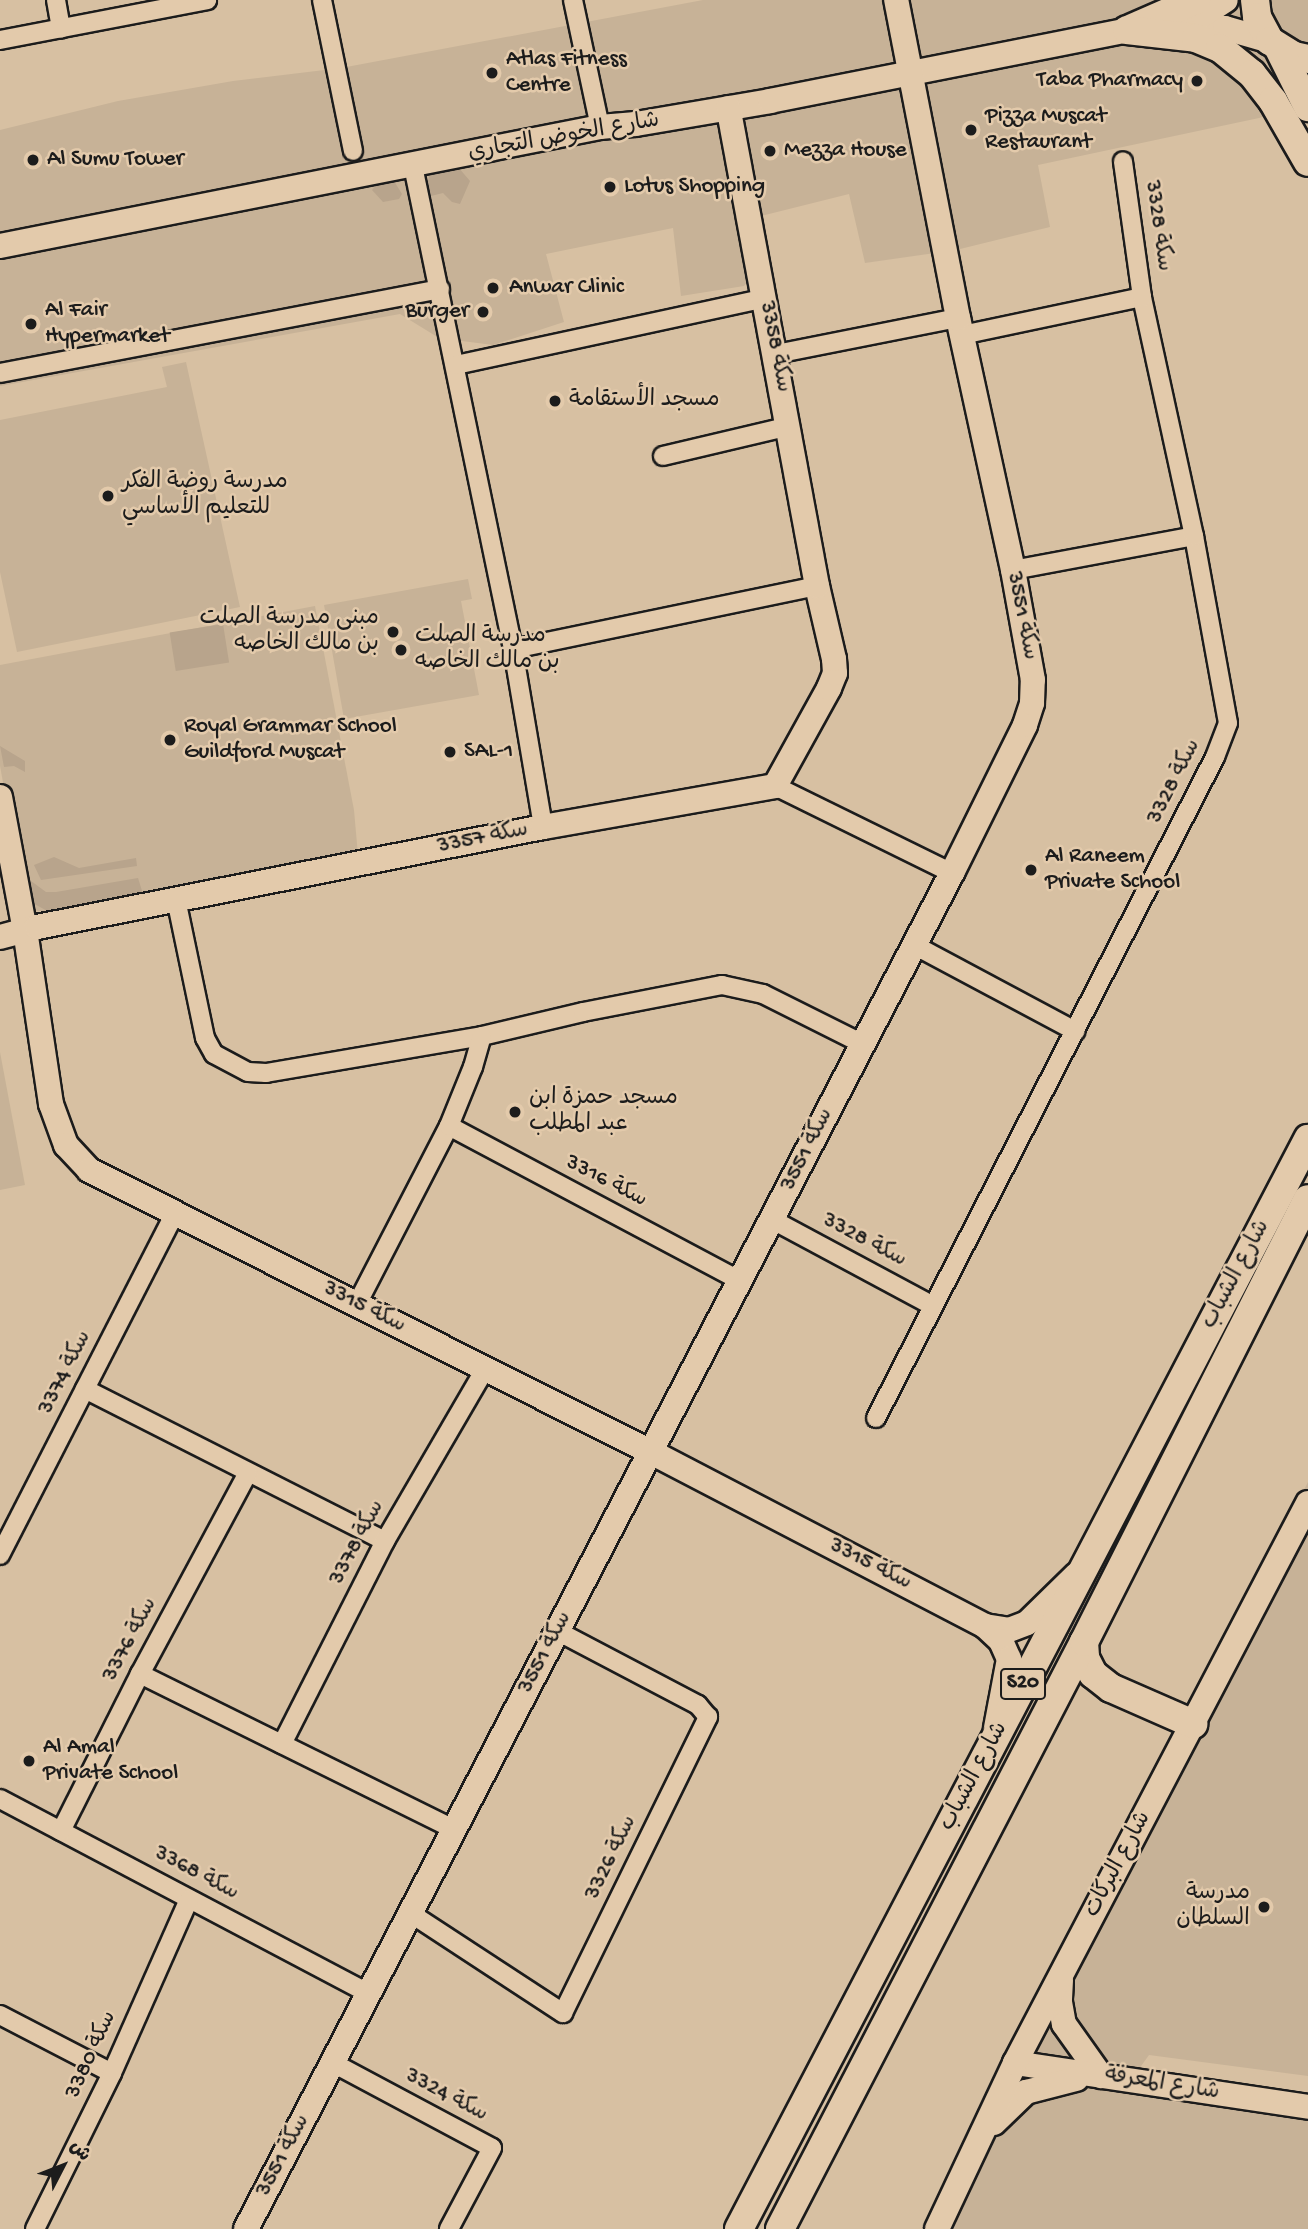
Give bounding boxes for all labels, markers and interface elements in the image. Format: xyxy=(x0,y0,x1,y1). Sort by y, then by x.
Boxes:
place label: Atlas Fitness Centre xyxy=(506,46,627,100)
marker: Atlas Fitness Centre xyxy=(484,65,500,81)
place label: Taba Pharmacy xyxy=(1037,67,1183,95)
marker: Taba Pharmacy xyxy=(1189,73,1205,89)
place label: Pizza Muscat Restaurant xyxy=(985,103,1106,157)
street label: شارع الخوض التجاري xyxy=(466,108,662,168)
marker: Pizza Muscat Restaurant xyxy=(963,122,979,138)
place label: Mezza House xyxy=(784,137,907,165)
marker: Mezza House xyxy=(762,143,778,159)
place label: Al Sumu Tower xyxy=(47,146,184,174)
marker: Al Sumu Tower xyxy=(25,152,41,168)
place label: Lotus Shopping xyxy=(624,173,765,201)
marker: Lotus Shopping xyxy=(602,179,618,195)
street label: سكة 3328 xyxy=(1137,179,1177,273)
place label: Anwar Clinic xyxy=(509,274,624,302)
marker: Anwar Clinic xyxy=(483,278,503,298)
place label: Al Fair Hypermarket xyxy=(45,297,170,351)
place label: Burger xyxy=(405,298,469,326)
street label: سكة 3358 xyxy=(752,299,796,395)
marker: Burger xyxy=(475,304,491,320)
marker: Al Fair Hypermarket xyxy=(23,316,39,332)
place label: مسجد الأستقامة xyxy=(569,387,720,415)
marker: مسجد الأستقامة xyxy=(547,393,563,409)
place label: مدرسة روضة الفكر للتعليم الأساسي xyxy=(122,469,288,523)
marker: مدرسة روضة الفكر للتعليم الأساسي xyxy=(100,488,116,504)
street label: سكة 3551 xyxy=(999,570,1043,662)
place label: مبنى مدرسة الصلت بن مالك الخاصه xyxy=(199,605,379,659)
place label: مدرسة الصلت بن مالك الخاصه xyxy=(415,623,560,677)
marker: مبنى مدرسة الصلت بن مالك الخاصه xyxy=(385,624,401,640)
marker: مدرسة الصلت بن مالك الخاصه xyxy=(393,642,409,658)
place label: Royal Grammar School Guildford Muscat xyxy=(184,713,397,767)
marker: Royal Grammar School Guildford Muscat xyxy=(162,732,178,748)
street label: سكة 3328 xyxy=(1142,735,1208,829)
place label: SAL-1 xyxy=(464,738,513,766)
marker: SAL-1 xyxy=(442,744,458,760)
street label: سكة 3357 xyxy=(435,817,531,861)
place label: Al Raneem Private School xyxy=(1045,843,1180,897)
marker: Al Raneem Private School xyxy=(1023,862,1039,878)
place label: مسجد حمزة ابن عبد المطلب xyxy=(529,1085,678,1139)
marker: مسجد حمزة ابن عبد المطلب xyxy=(507,1104,523,1120)
street label: سكة 3551 xyxy=(775,1104,841,1196)
street label: سكة 3316 xyxy=(560,1149,652,1215)
street label: سكة 3328 xyxy=(817,1207,911,1275)
street label: شارع الشباب xyxy=(1197,1216,1277,1334)
street label: سكة 3315 xyxy=(318,1275,410,1341)
street label: سكة 3374 xyxy=(33,1326,99,1420)
street label: سكة 3378 xyxy=(324,1496,392,1590)
street label: سكة 3315 xyxy=(824,1532,916,1598)
street label: سكة 3376 xyxy=(97,1593,165,1687)
street label: سكة 3551 xyxy=(513,1607,579,1699)
road number: S20 xyxy=(998,1666,1048,1702)
street label: شارع الشباب xyxy=(935,1718,1015,1836)
place label: Al Amal Private School xyxy=(43,1734,178,1788)
marker: Al Amal Private School xyxy=(21,1753,37,1769)
street label: شارع البركات xyxy=(1080,1807,1158,1923)
street label: سكة 3326 xyxy=(580,1811,644,1905)
street label: سكة 3368 xyxy=(149,1840,243,1908)
place label: مدرسة السلطان xyxy=(1176,1880,1250,1934)
marker: مدرسة السلطان xyxy=(1256,1899,1272,1915)
street label: سكة 3380 xyxy=(60,2007,124,2103)
street label: شارع المعرفة xyxy=(1103,2062,1221,2108)
street label: سكة 3324 xyxy=(400,2063,492,2129)
street label: سكة 3551 xyxy=(251,2110,317,2202)
north arrow xyxy=(28,2131,98,2201)
text: ش xyxy=(63,2136,95,2167)

